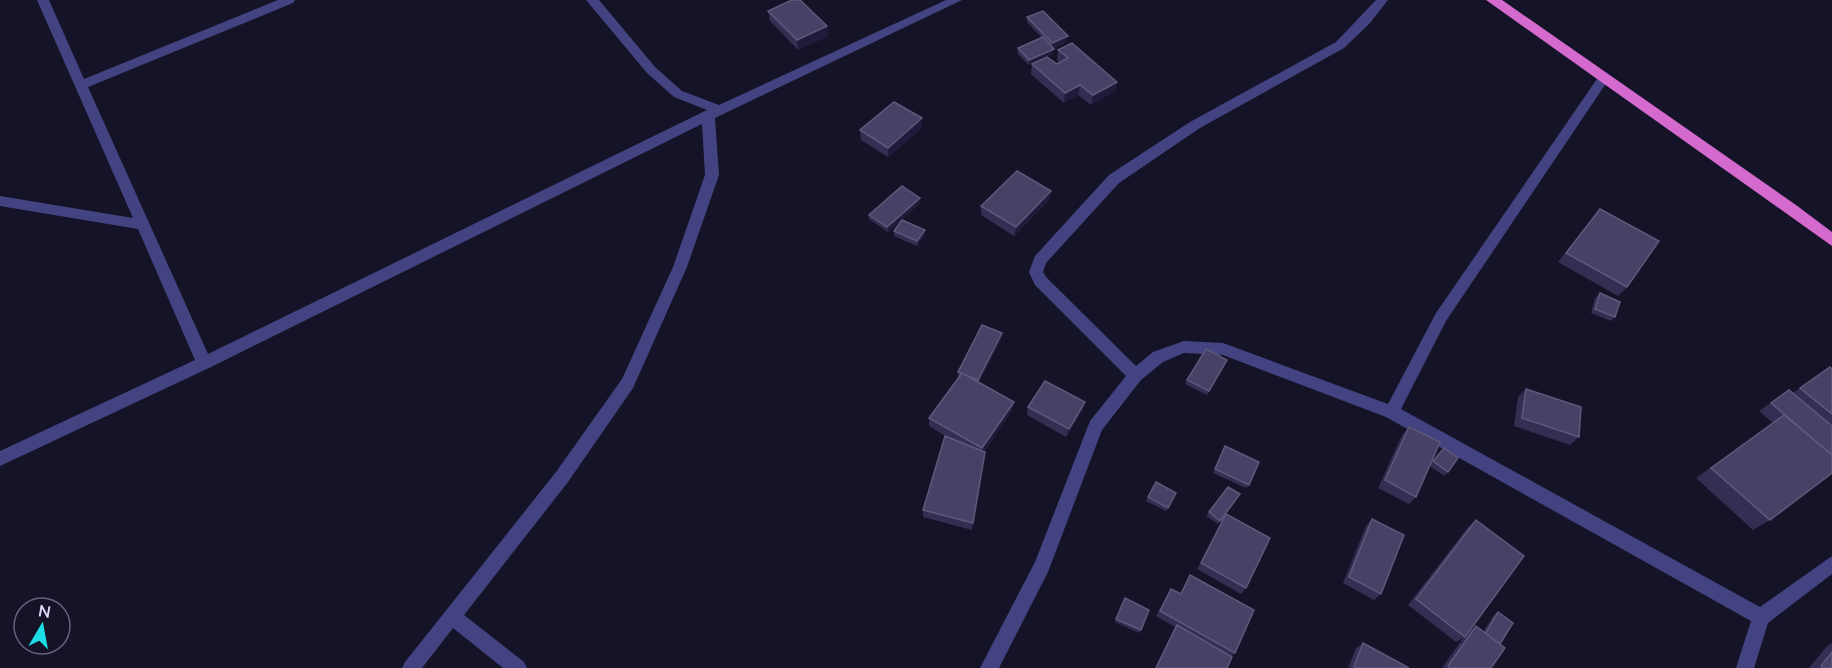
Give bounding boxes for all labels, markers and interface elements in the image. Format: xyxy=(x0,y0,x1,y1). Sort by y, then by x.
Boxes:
north arrow xyxy=(12,596,72,656)
text: N xyxy=(37,600,52,621)

